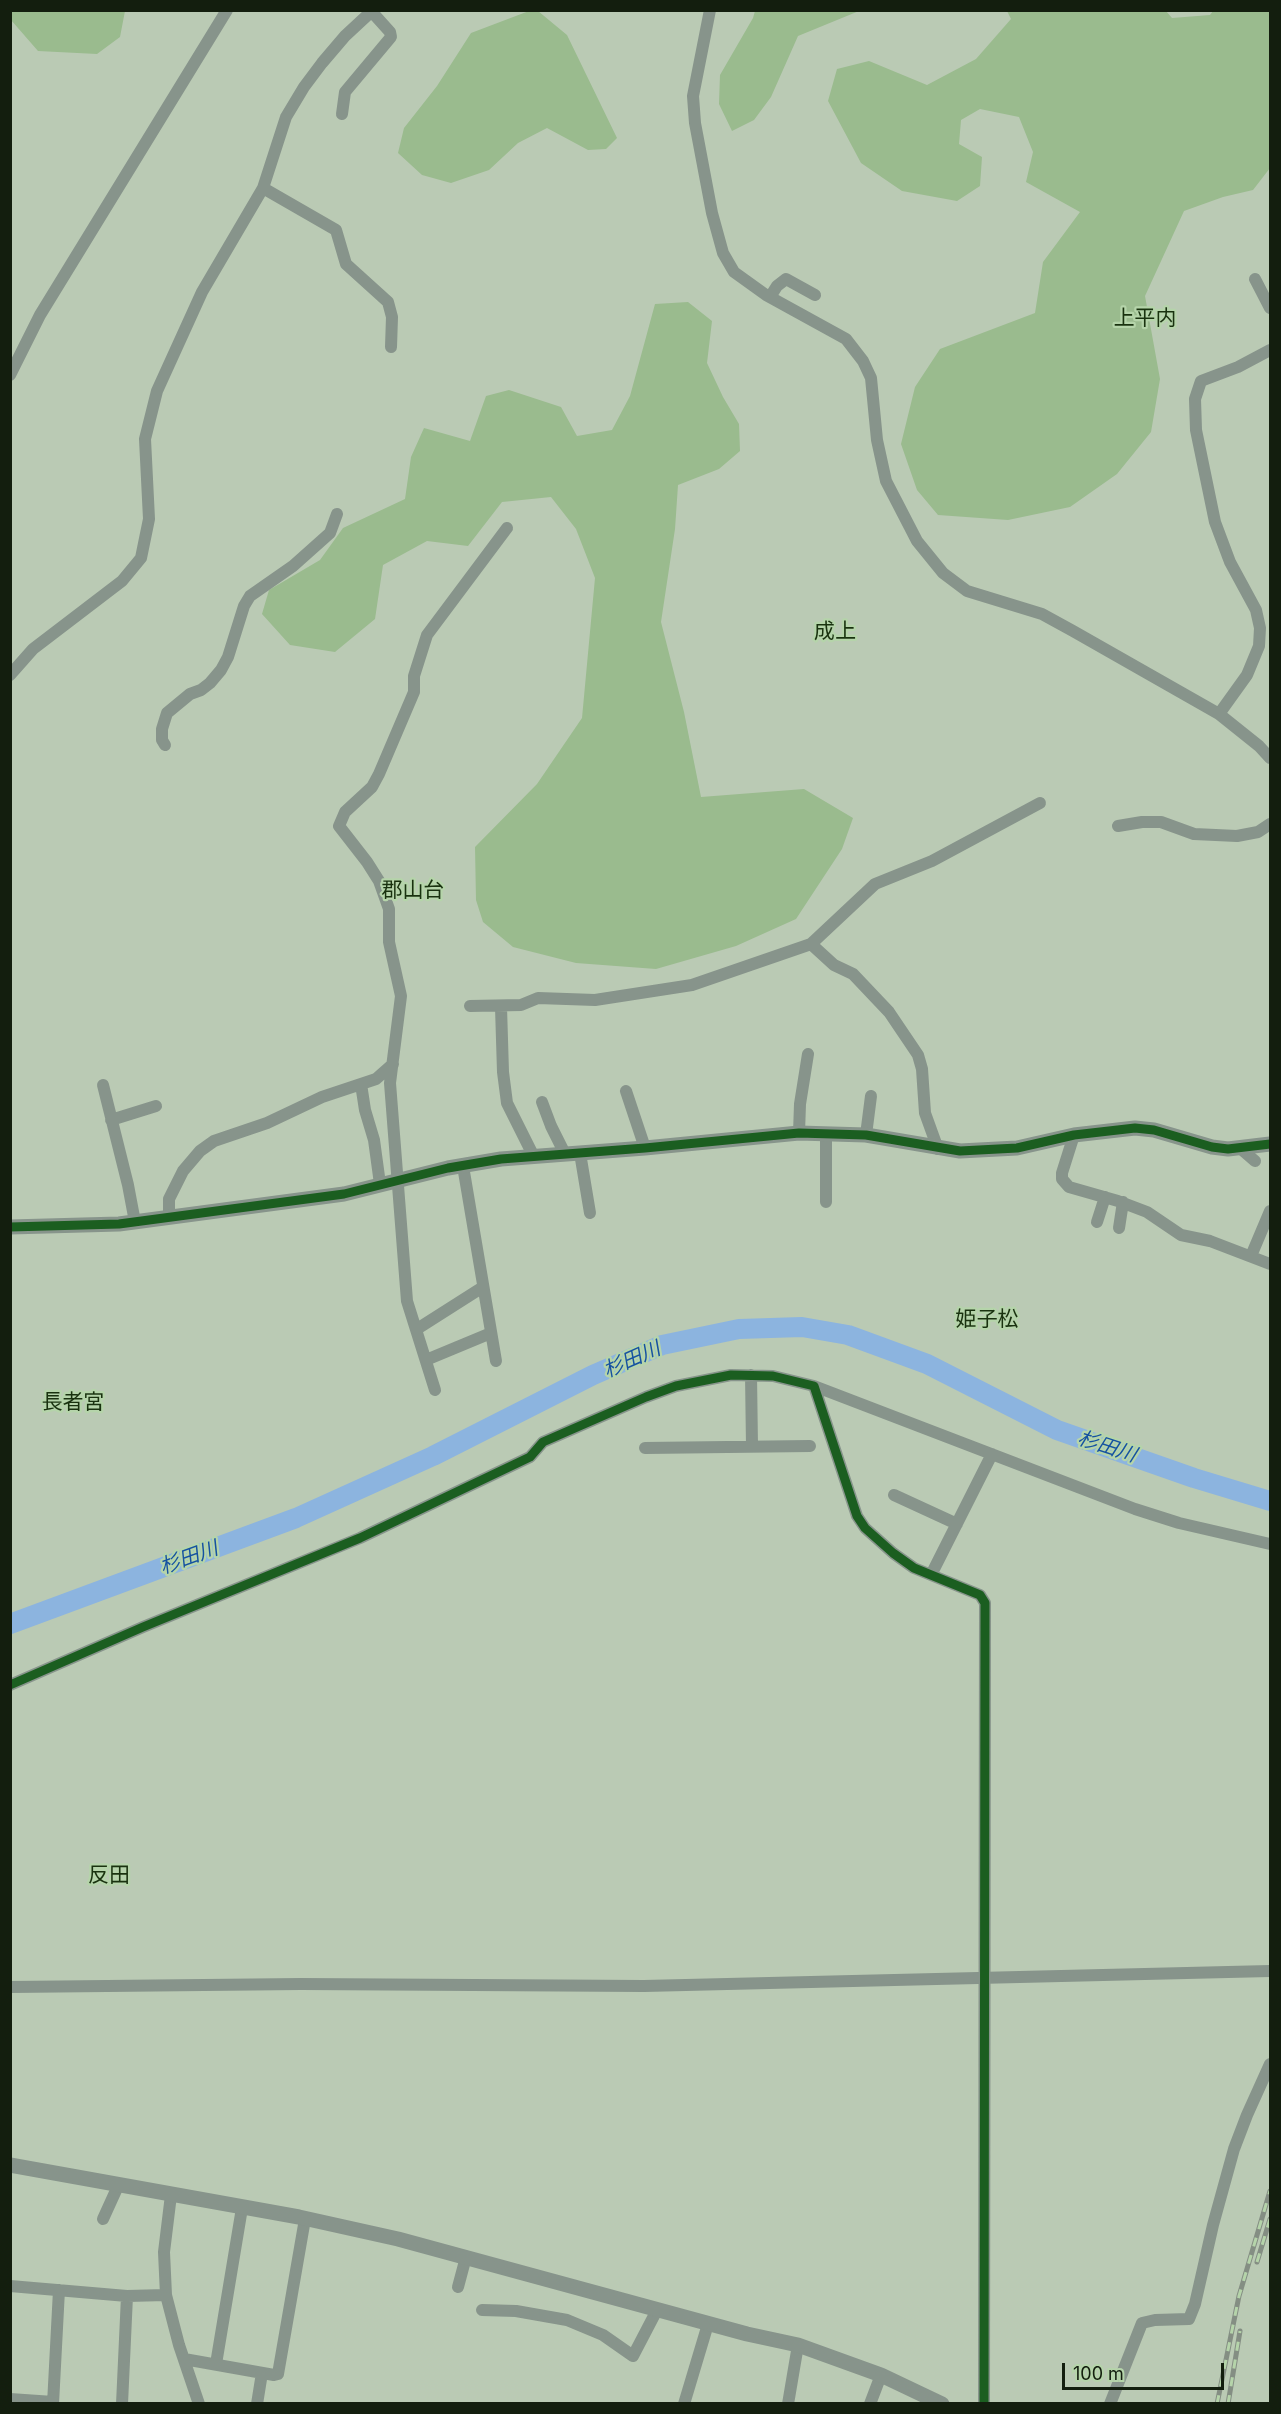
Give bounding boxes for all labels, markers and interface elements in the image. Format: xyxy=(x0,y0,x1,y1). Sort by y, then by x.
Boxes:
district label: 上平内 xyxy=(1114,306,1176,332)
district label: 成上 xyxy=(814,619,856,645)
district label: 郡山台 xyxy=(382,878,444,904)
district label: 姫子松 xyxy=(956,1307,1018,1333)
water label: 杉田川 xyxy=(600,1337,664,1383)
district label: 長者宮 xyxy=(42,1390,104,1416)
water label: 杉田川 xyxy=(1075,1426,1139,1468)
water label: 杉田川 xyxy=(157,1536,221,1580)
district label: 反田 xyxy=(88,1863,130,1889)
scale bar xyxy=(1065,2351,1227,2389)
text: 100 m xyxy=(1073,2363,1124,2384)

